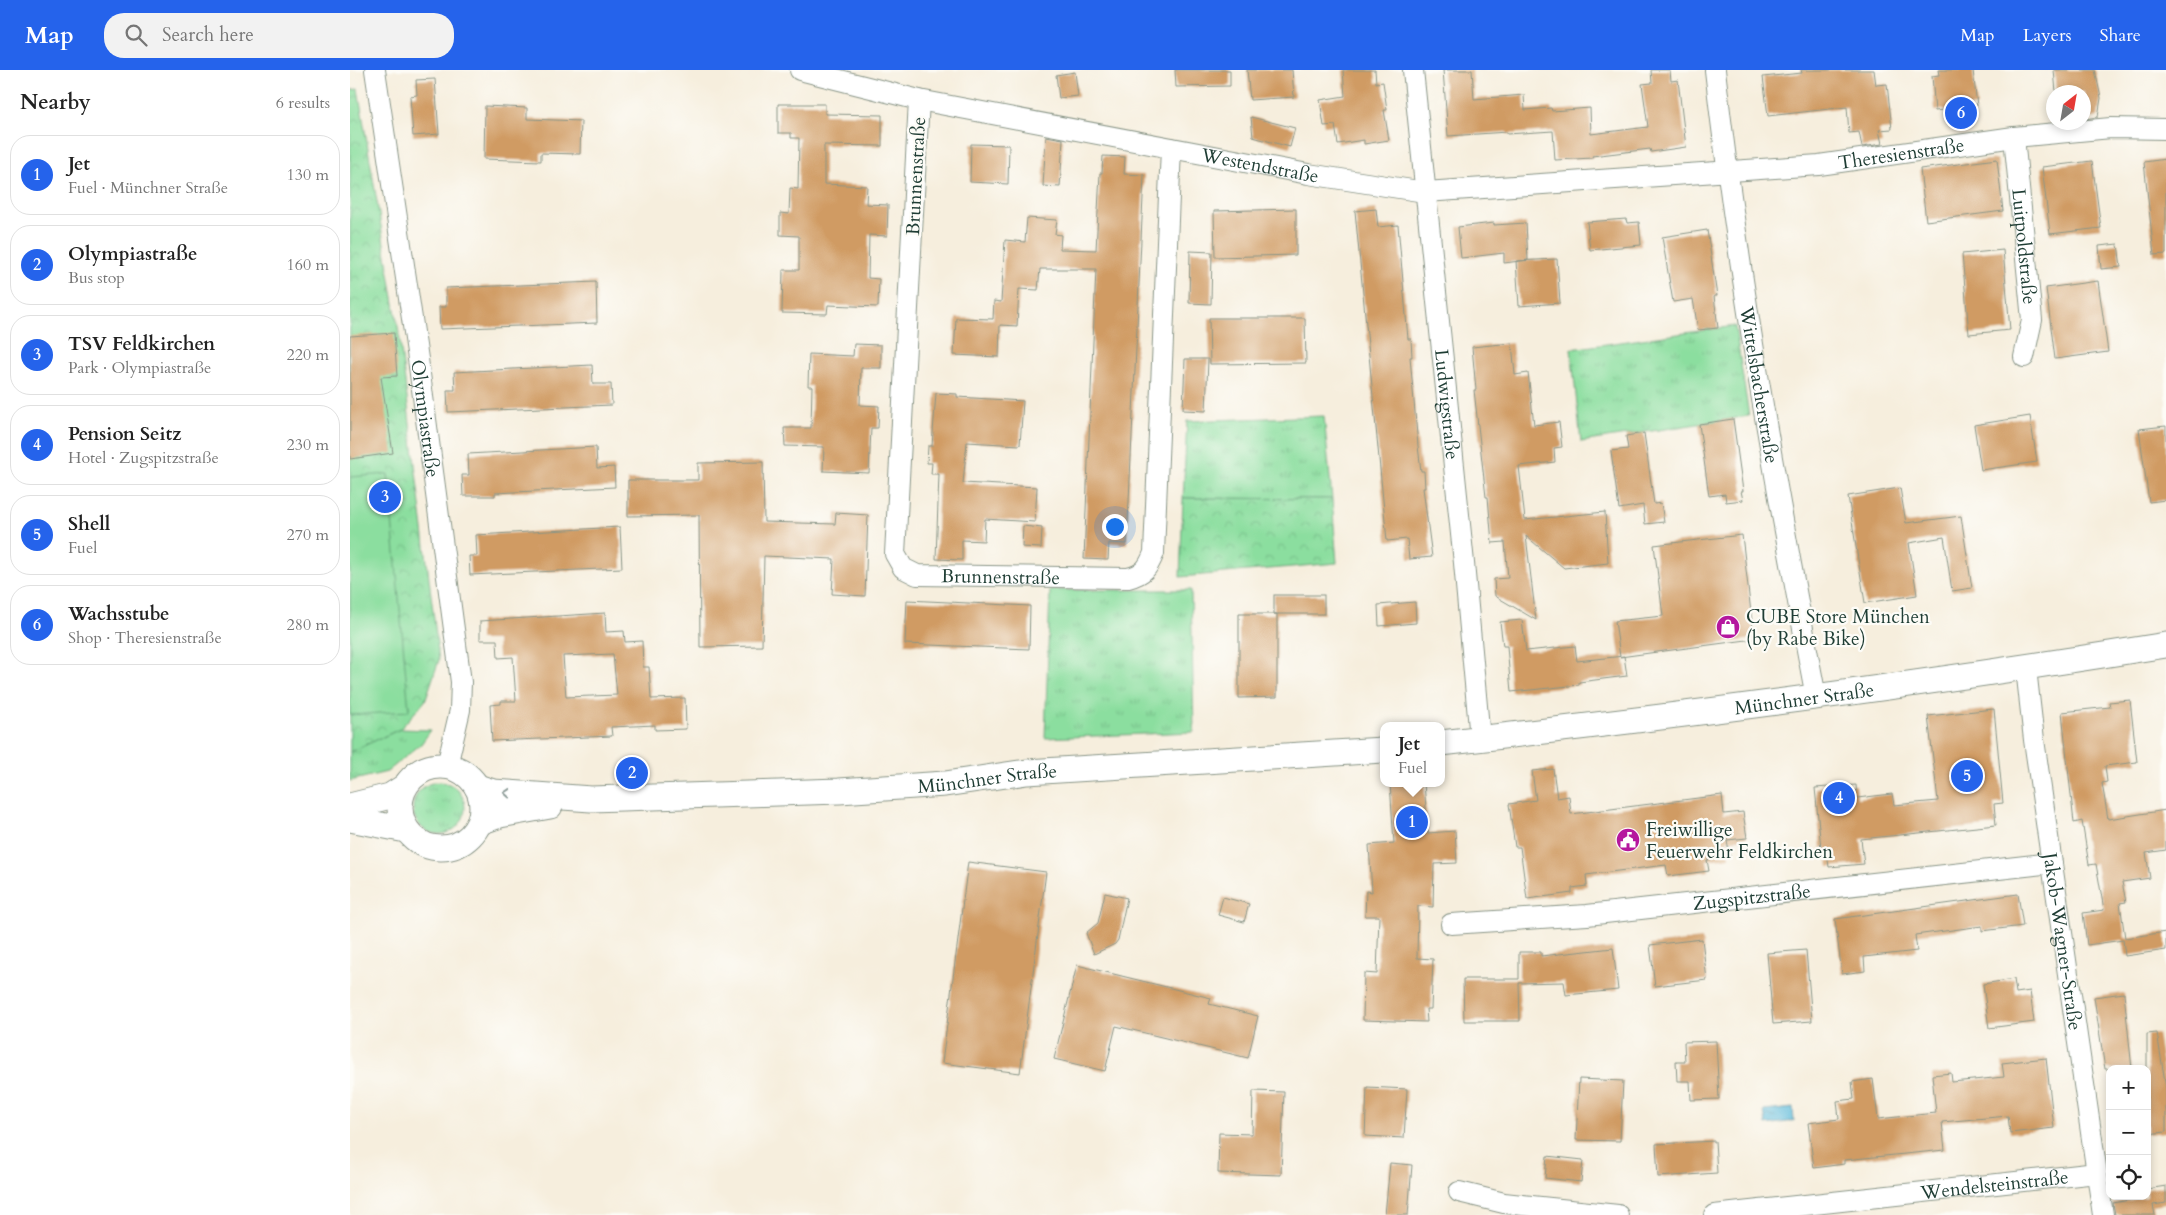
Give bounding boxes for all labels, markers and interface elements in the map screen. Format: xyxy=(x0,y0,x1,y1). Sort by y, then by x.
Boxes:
search box xyxy=(104,13,454,58)
text: Map xyxy=(25,19,74,52)
icon: search xyxy=(122,21,150,49)
text: Search here xyxy=(162,22,254,48)
text: Map xyxy=(1960,23,1995,48)
text: Layers xyxy=(2023,23,2072,48)
text: Share xyxy=(2100,23,2141,48)
north arrow xyxy=(2046,85,2091,130)
text: Nearby xyxy=(20,88,91,117)
text: 6 results xyxy=(276,92,330,114)
pin: 6 xyxy=(1945,94,1977,132)
street label: Brunnenstraße xyxy=(900,116,932,236)
street label: Theresienstraße xyxy=(1836,132,1966,176)
street label: Westendstraße xyxy=(1198,142,1321,189)
text: Jet xyxy=(68,151,90,177)
text: 1 xyxy=(33,164,41,186)
text: 130 m xyxy=(287,164,329,186)
text: Fuel · Münchner Straße xyxy=(68,177,228,199)
street label: Luitpoldstraße xyxy=(2005,187,2042,306)
text: Olympiastraße xyxy=(68,241,197,267)
text: 2 xyxy=(33,254,41,276)
text: 160 m xyxy=(287,254,329,276)
text: Bus stop xyxy=(68,267,125,289)
street label: Wittelsbacherstraße xyxy=(1733,304,1785,466)
text: TSV Feldkirchen xyxy=(68,331,215,357)
text: 3 xyxy=(33,344,41,366)
text: 220 m xyxy=(287,344,329,366)
street label: Ludwigstraße xyxy=(1428,348,1465,461)
text: Park · Olympiastraße xyxy=(68,357,211,379)
street label: Olympiastraße xyxy=(404,358,446,479)
text: Pension Seitz xyxy=(68,421,182,447)
text: 4 xyxy=(33,434,41,456)
text: 230 m xyxy=(287,434,329,456)
text: Hotel · Zugspitzstraße xyxy=(68,447,219,469)
pin: 3 xyxy=(369,478,401,516)
text: Shell xyxy=(68,511,110,537)
your location xyxy=(1102,514,1128,540)
text: 5 xyxy=(33,524,41,546)
text: 270 m xyxy=(287,524,329,546)
text: Fuel xyxy=(68,537,97,559)
street label: Brunnenstraße xyxy=(941,563,1060,591)
text: Wachsstube xyxy=(68,601,170,627)
place label: CUBE Store München (by Rabe Bike) xyxy=(1746,604,1930,652)
text: 6 xyxy=(33,614,41,636)
text: 280 m xyxy=(287,614,329,636)
shop icon: CUBE Store München (by Rabe Bike) xyxy=(1715,614,1741,640)
text: Shop · Theresienstraße xyxy=(68,627,222,649)
street label: Münchner Straße xyxy=(1733,677,1876,722)
popup xyxy=(1380,722,1445,787)
text: Jet xyxy=(1398,731,1420,757)
pin: 2 xyxy=(616,754,648,792)
text: Fuel xyxy=(1398,757,1427,779)
pin: 5 xyxy=(1951,757,1983,795)
street label: Münchner Straße xyxy=(917,758,1058,800)
pin: 4 xyxy=(1823,779,1855,817)
one-way arrow xyxy=(503,788,511,799)
pin: 1 xyxy=(1396,803,1428,841)
place label: Freiwillige Feuerwehr Feldkirchen xyxy=(1646,817,1833,865)
public building icon: Freiwillige Feuerwehr Feldkirchen xyxy=(1615,827,1641,853)
street label: Jakob-Wagner-Straße xyxy=(2036,848,2088,1032)
street label: Zugspitzstraße xyxy=(1691,878,1812,917)
map controls xyxy=(2106,1065,2151,1200)
button: + xyxy=(2106,1065,2151,1110)
button: − xyxy=(2106,1110,2151,1155)
button: locate xyxy=(2106,1155,2151,1200)
street label: Wendelsteinstraße xyxy=(1918,1164,2070,1206)

